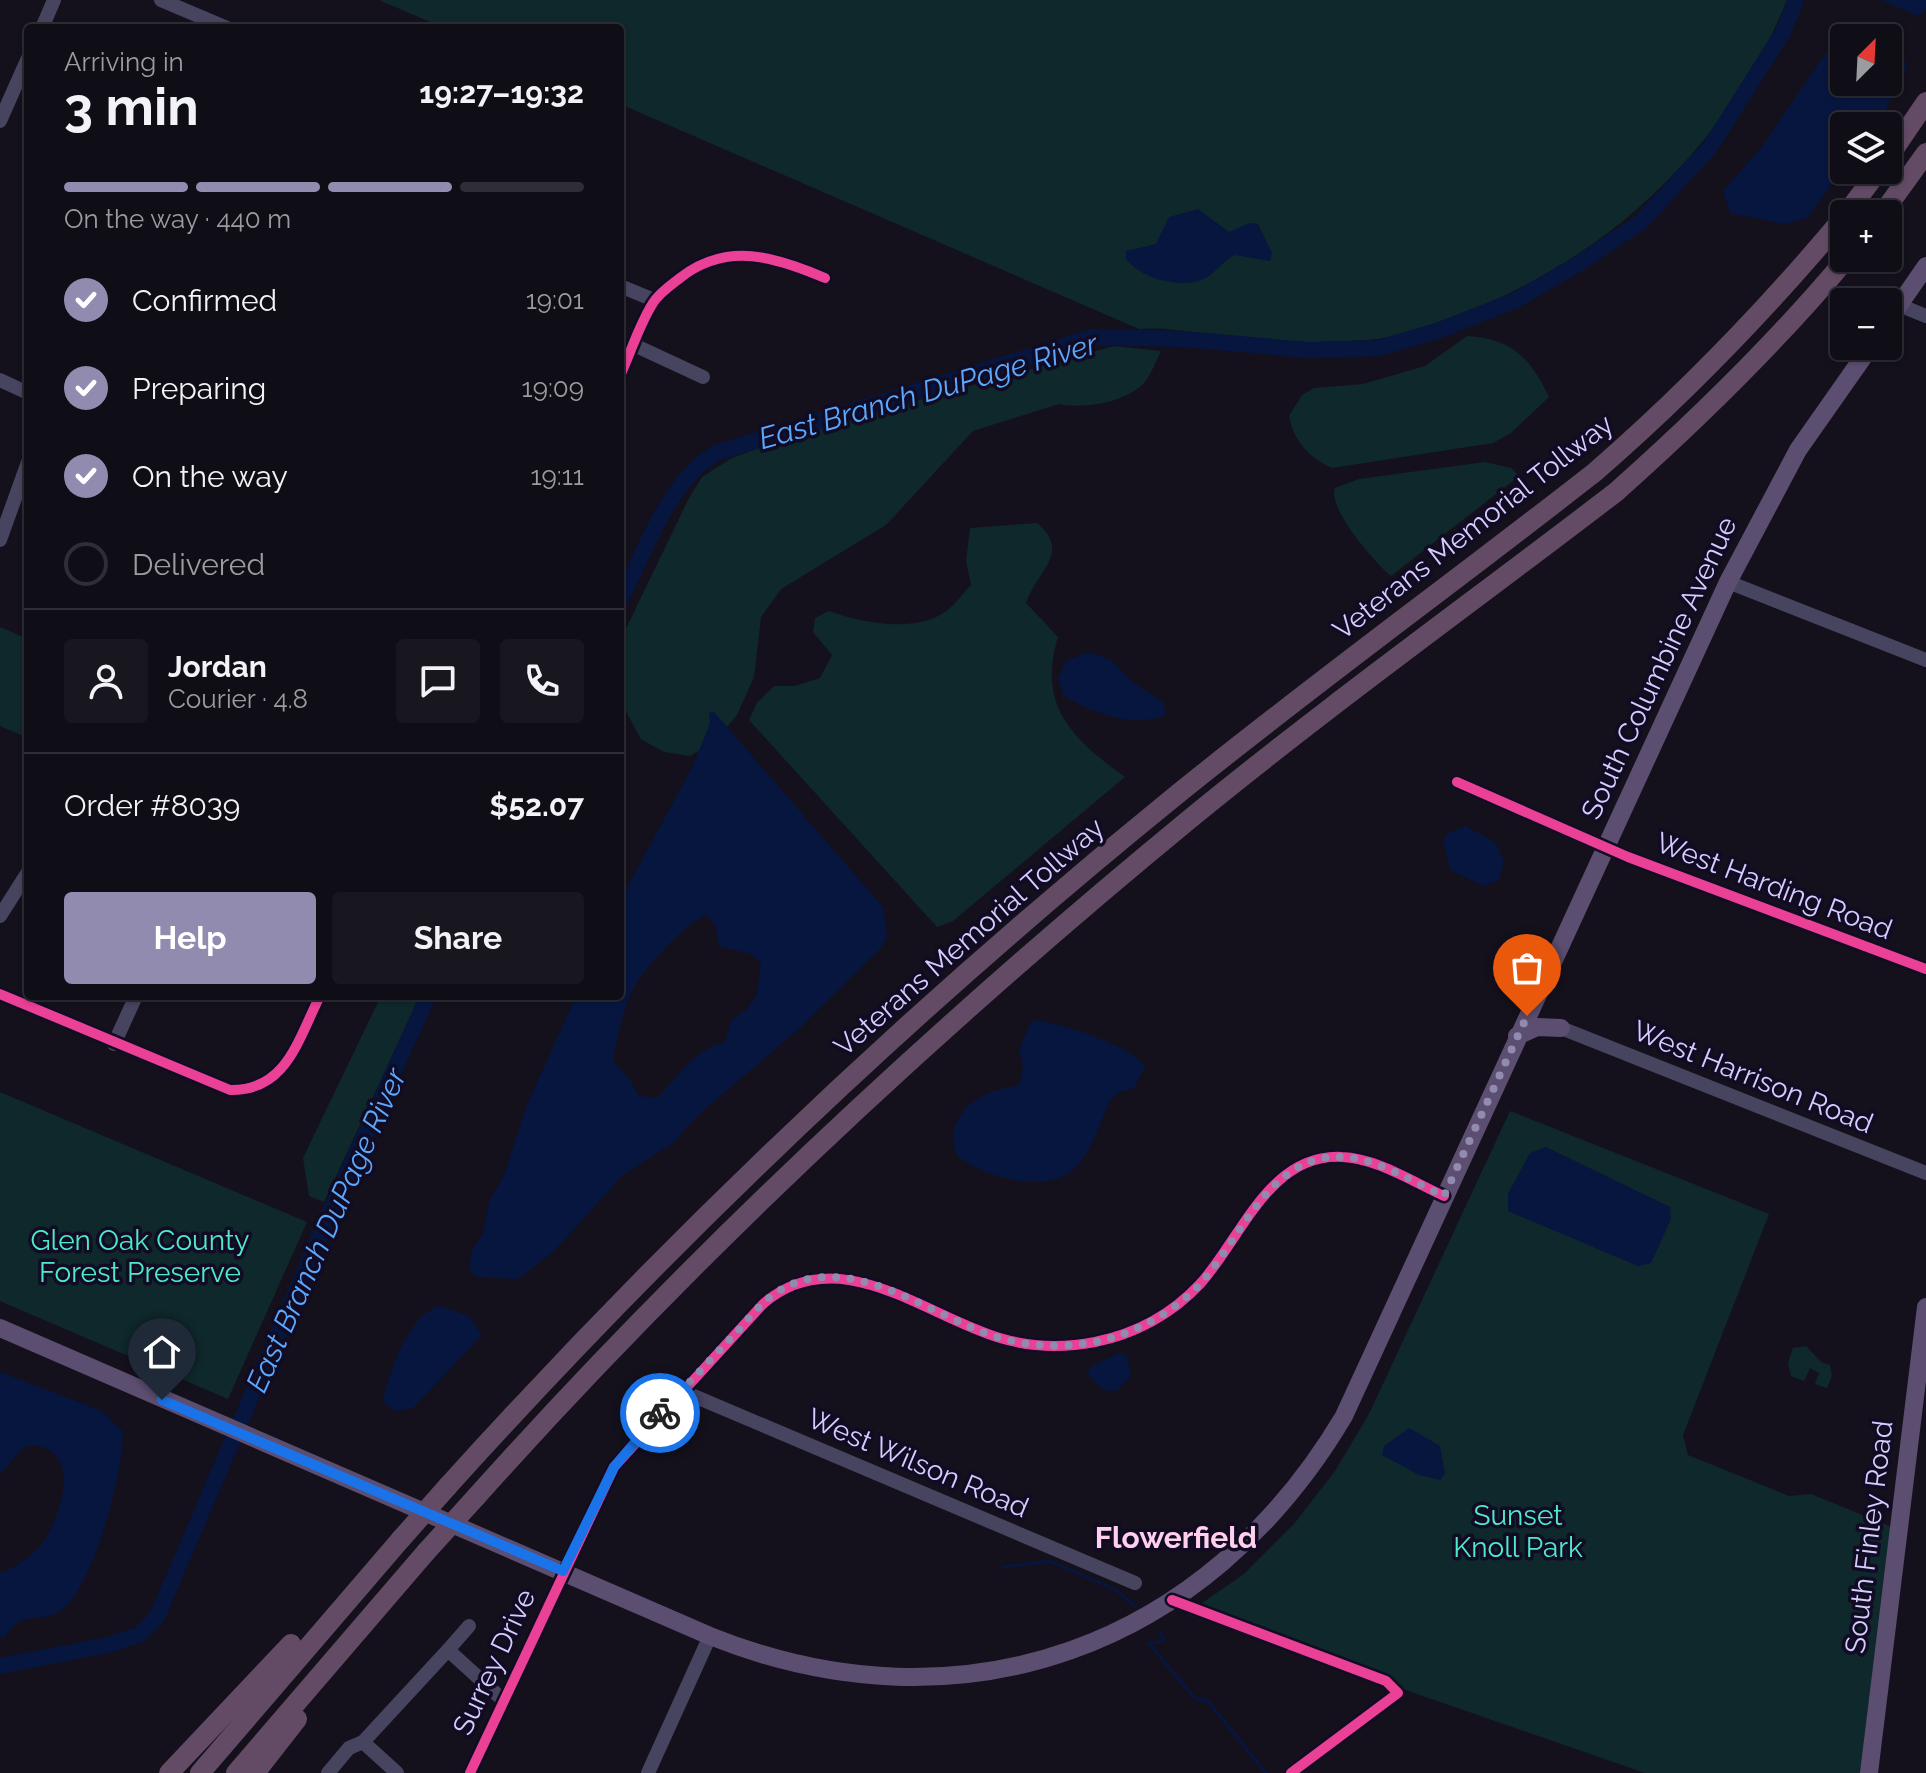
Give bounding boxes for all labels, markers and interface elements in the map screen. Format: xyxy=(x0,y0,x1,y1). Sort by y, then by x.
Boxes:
north arrow xyxy=(1830,24,1902,96)
map controls xyxy=(1830,24,1902,360)
text: Arriving in xyxy=(64,47,184,77)
text: 19:27–19:32 xyxy=(419,75,584,110)
text: 3 min xyxy=(64,76,199,137)
button: layers xyxy=(1830,112,1902,184)
button: + xyxy=(1830,200,1902,272)
text: On the way · 440 m xyxy=(64,204,291,234)
icon: check xyxy=(64,278,108,322)
text: Confirmed xyxy=(132,283,277,318)
text: 19:01 xyxy=(526,285,584,315)
button: − xyxy=(1830,288,1902,360)
water label: East Branch DuPage River xyxy=(755,325,1103,456)
icon: check xyxy=(64,366,108,410)
text: Preparing xyxy=(132,371,266,406)
text: 19:09 xyxy=(522,373,584,403)
street label: Veterans Memorial Tollway xyxy=(1326,407,1620,647)
icon: check xyxy=(64,454,108,498)
text: On the way xyxy=(132,459,288,494)
text: 19:11 xyxy=(530,461,584,491)
street label: South Columbine Avenue xyxy=(1574,512,1744,824)
text: Delivered xyxy=(132,547,265,582)
button: person xyxy=(64,639,148,723)
button: chat xyxy=(396,639,480,723)
button: phone xyxy=(500,639,584,723)
text: Jordan xyxy=(168,649,267,684)
text: Courier · 4.8 xyxy=(168,684,308,714)
text: Order #8039 xyxy=(64,788,240,823)
text: $52.07 xyxy=(489,788,584,823)
street label: Veterans Memorial Tollway xyxy=(828,811,1110,1063)
street label: West Harding Road xyxy=(1651,826,1897,946)
button: Help xyxy=(64,892,316,984)
button: Share xyxy=(332,892,584,984)
pin xyxy=(1493,934,1561,1016)
icon: bag xyxy=(1505,946,1549,990)
street label: West Harrison Road xyxy=(1628,1014,1878,1140)
water label: East Branch DuPage River xyxy=(239,1061,414,1397)
park label: Glen Oak County Forest Preserve xyxy=(31,1224,249,1289)
pin xyxy=(128,1318,196,1400)
icon: home xyxy=(140,1330,184,1374)
courier xyxy=(620,1373,700,1453)
icon: bike xyxy=(638,1391,682,1435)
street label: West Wilson Road xyxy=(803,1402,1033,1524)
street label: South Finley Road xyxy=(1838,1419,1900,1655)
park label: Sunset Knoll Park xyxy=(1453,1499,1583,1564)
district label: Flowerfield xyxy=(1095,1520,1257,1555)
street label: Surrey Drive xyxy=(446,1584,542,1740)

